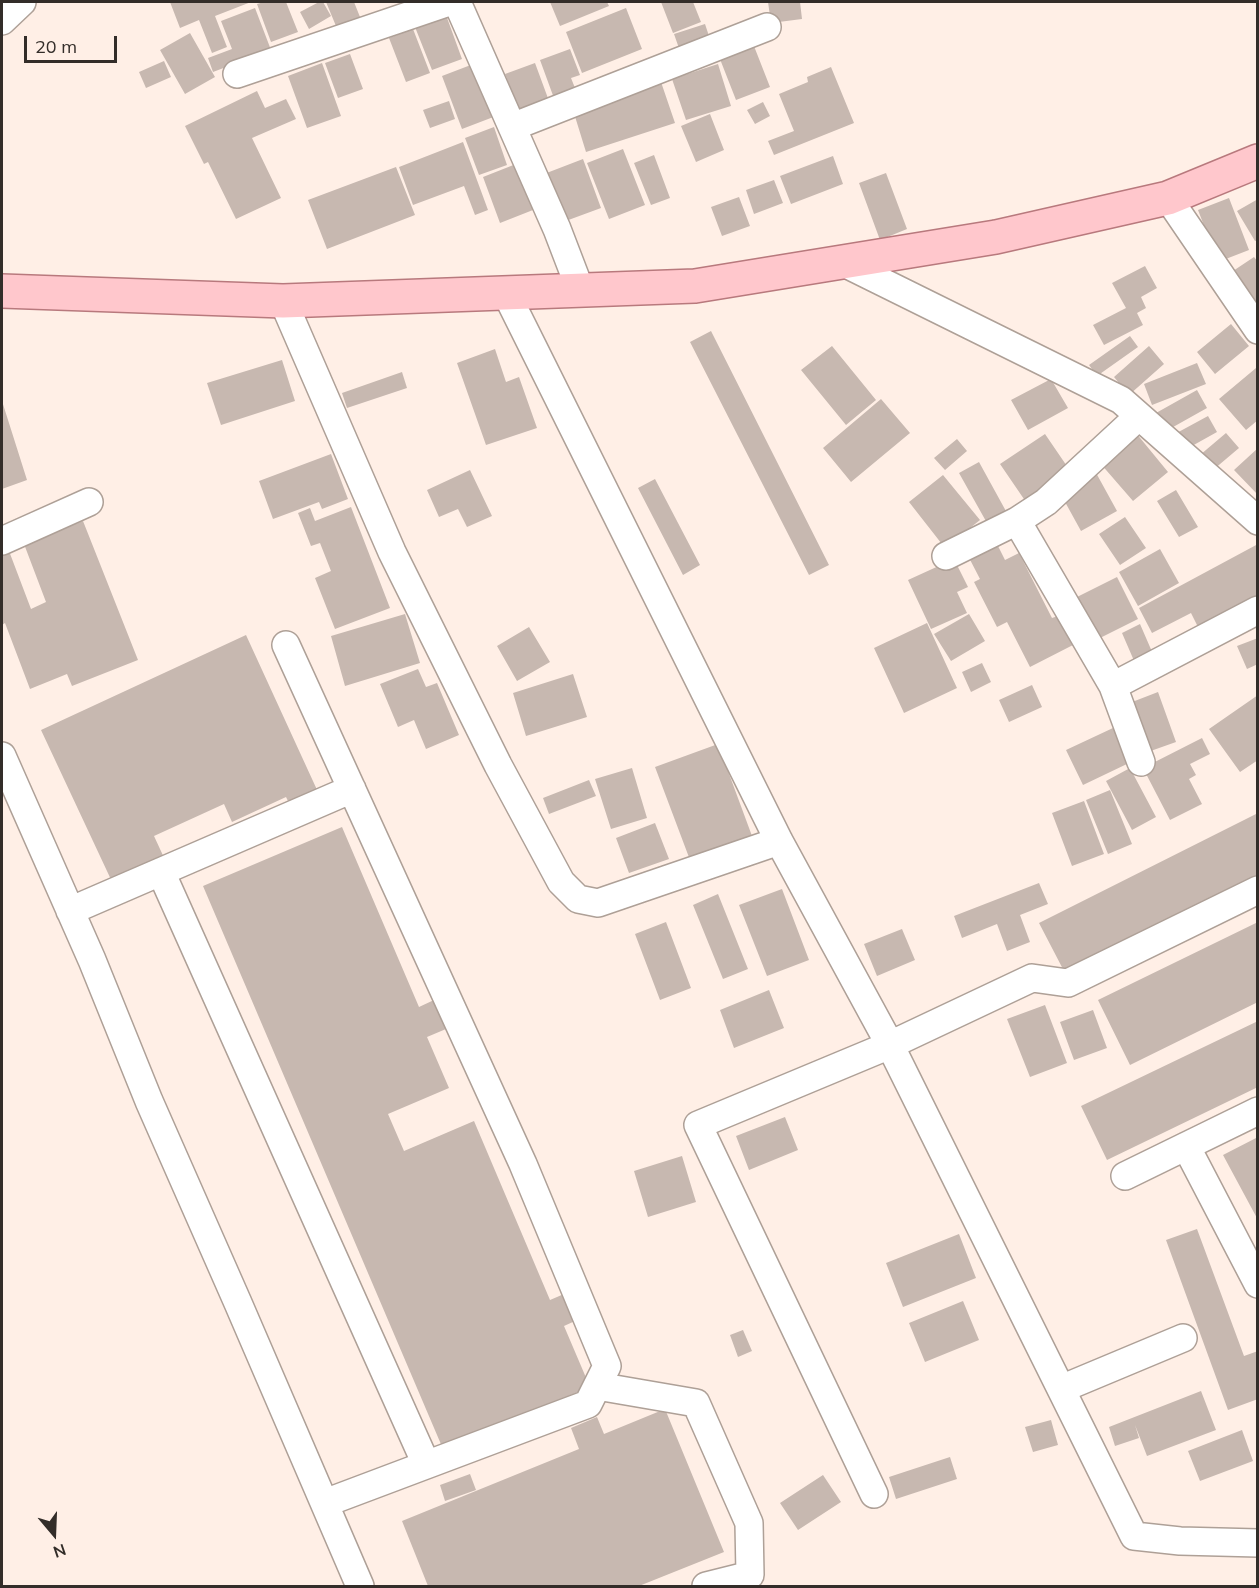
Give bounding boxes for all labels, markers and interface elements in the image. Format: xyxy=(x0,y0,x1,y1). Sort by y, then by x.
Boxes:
scale bar xyxy=(27,24,120,62)
text: 20 m xyxy=(35,35,77,58)
north arrow xyxy=(24,1504,84,1564)
text: N xyxy=(51,1540,69,1562)

